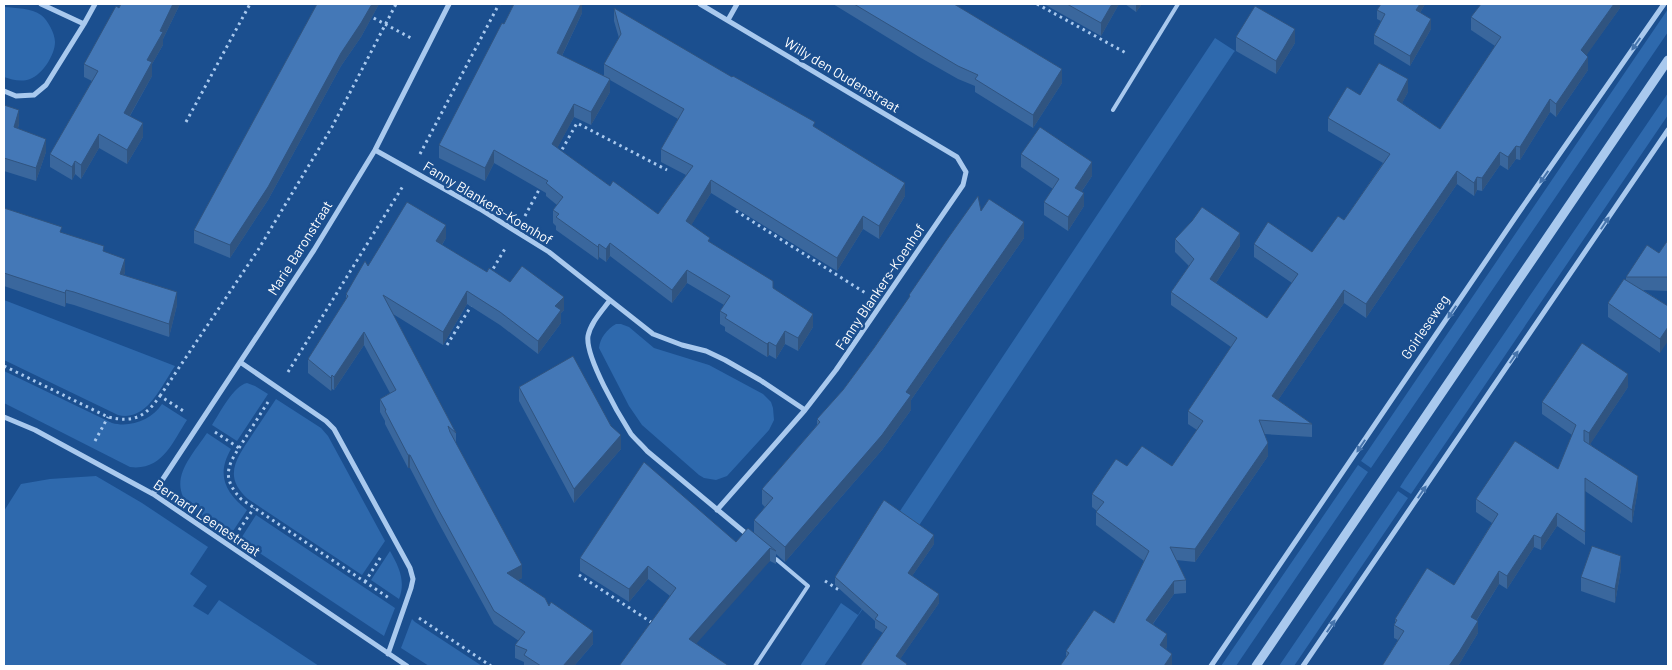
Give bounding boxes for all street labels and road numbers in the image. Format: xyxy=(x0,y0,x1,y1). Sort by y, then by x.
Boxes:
street label: Willy den Oudenstraat xyxy=(781,33,903,116)
street label: Fanny Blankers-Koenhof xyxy=(420,157,556,248)
street label: Marie Baronstraat xyxy=(264,197,335,298)
street label: Fanny Blankers-Koenhof xyxy=(831,221,928,353)
street label: Goirleseweg xyxy=(1397,291,1452,362)
street label: Bernard Leenestraat xyxy=(151,475,264,560)

